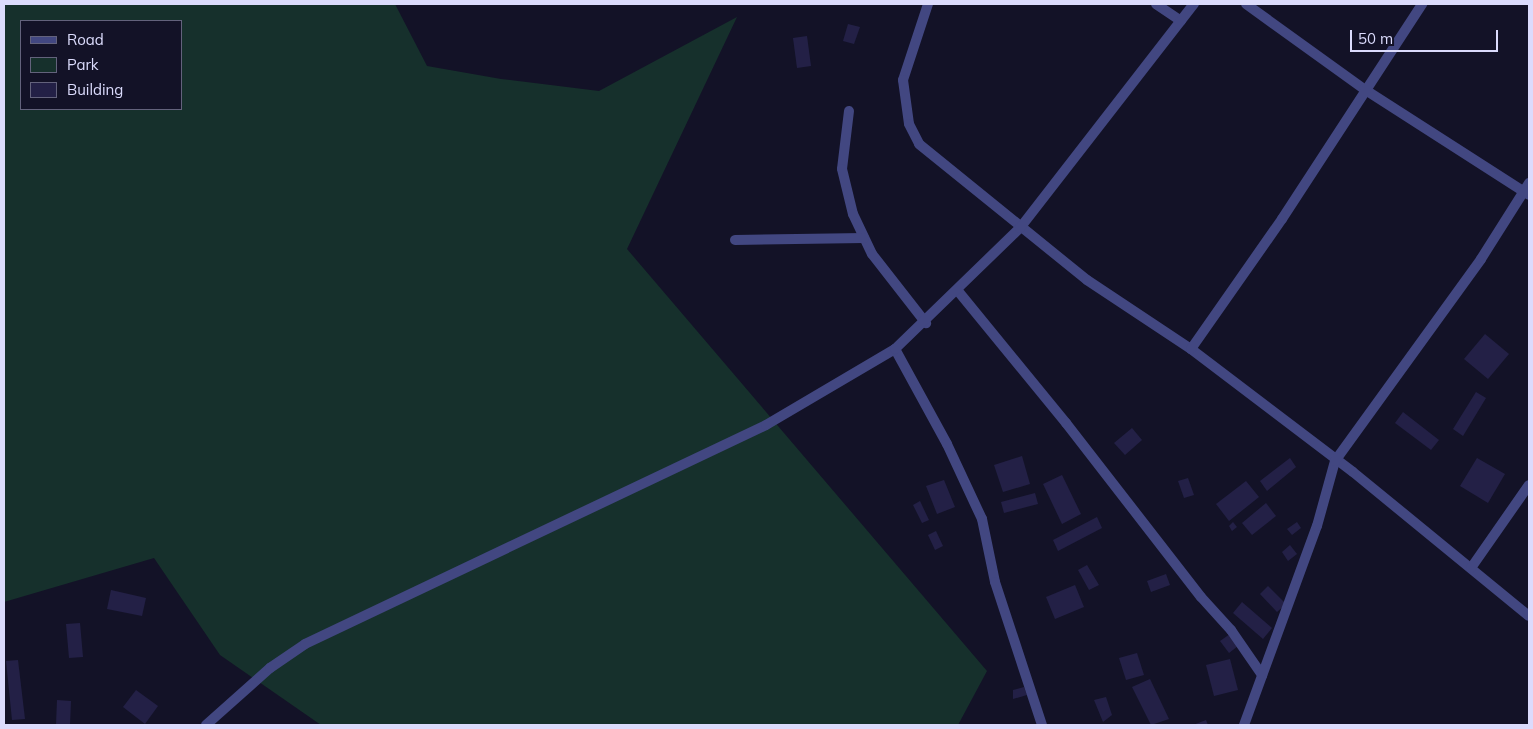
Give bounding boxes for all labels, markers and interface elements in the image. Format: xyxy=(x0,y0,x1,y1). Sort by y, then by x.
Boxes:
legend xyxy=(20,20,182,110)
scale bar xyxy=(1353,20,1500,52)
text: 50 m xyxy=(1358,29,1393,48)
text: Road xyxy=(67,30,104,49)
text: Park xyxy=(67,55,99,74)
text: Building xyxy=(67,80,123,99)

